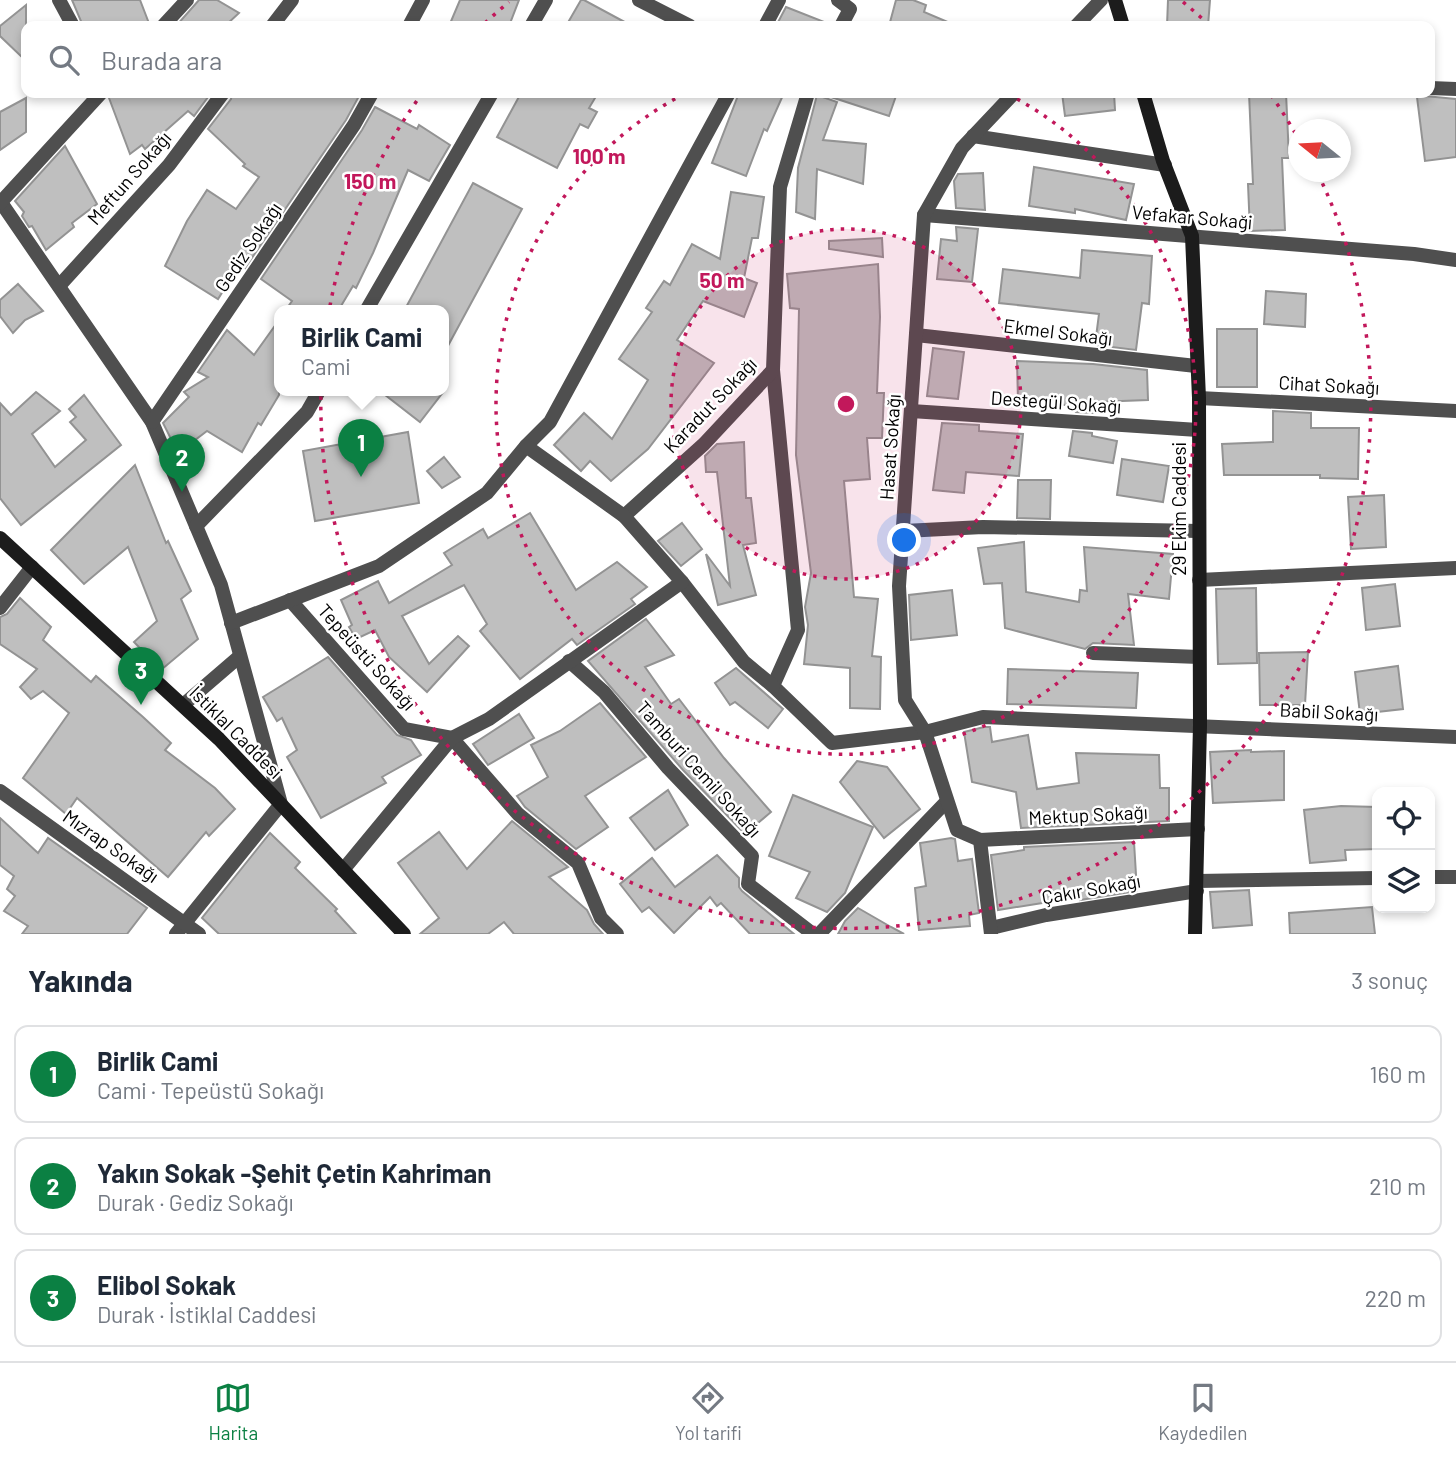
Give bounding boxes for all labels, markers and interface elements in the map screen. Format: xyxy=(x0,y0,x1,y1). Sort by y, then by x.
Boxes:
search box xyxy=(21,21,1435,98)
icon: search xyxy=(45,41,83,79)
text: Burada ara xyxy=(101,44,222,75)
north arrow xyxy=(1288,119,1351,182)
street label: Meftun Sokağı xyxy=(82,126,175,229)
text: 100 m xyxy=(572,143,626,168)
text: 150 m xyxy=(344,168,396,193)
street label: Gediz Sokağı xyxy=(209,198,286,296)
street label: Vefakar Sokaği xyxy=(1131,200,1253,233)
text: 50 m xyxy=(699,267,745,292)
popup xyxy=(274,305,449,396)
street label: Ekmel Sokağı xyxy=(1002,313,1114,350)
text: Birlik Cami xyxy=(301,321,422,352)
text: Cami xyxy=(301,352,350,380)
street label: Karadut Sokağı xyxy=(658,352,761,457)
street label: Cihat Sokağı xyxy=(1278,370,1380,399)
street label: Destegül Sokağı xyxy=(990,385,1122,418)
centre of rings xyxy=(834,392,858,416)
street label: Hasat Sokağı xyxy=(874,393,905,501)
pin: 1 xyxy=(338,419,384,477)
pin: 2 xyxy=(159,434,205,492)
street label: 29 Ekim Caddesi xyxy=(1167,442,1190,576)
your location xyxy=(887,523,921,557)
street label: Tepeüstü Sokağı xyxy=(314,599,421,715)
pin: 3 xyxy=(118,647,164,705)
street label: İstiklal Caddesi xyxy=(185,680,288,783)
street label: Tamburi Cemil Sokağı xyxy=(632,696,767,842)
street label: Babil Sokağı xyxy=(1279,697,1379,726)
map controls xyxy=(1372,787,1435,913)
button: locate xyxy=(1372,787,1435,850)
street label: Mektup Sokağı xyxy=(1028,800,1148,829)
street label: Mızrap Sokağı xyxy=(59,804,164,887)
button: layers xyxy=(1372,850,1435,913)
street label: Çakır Sokağı xyxy=(1040,868,1142,909)
text: Yakında xyxy=(28,962,133,998)
text: 3 sonuç xyxy=(1351,966,1428,994)
text: Birlik Cami xyxy=(97,1045,218,1076)
text: 1 xyxy=(49,1060,57,1088)
text: 160 m xyxy=(1369,1060,1426,1088)
text: Cami · Tepeüstü Sokağı xyxy=(97,1076,324,1104)
text: Yakın Sokak -Şehit Çetin Kahriman xyxy=(97,1157,491,1188)
text: 2 xyxy=(47,1172,59,1200)
text: 210 m xyxy=(1369,1172,1426,1200)
text: Durak · Gediz Sokağı xyxy=(97,1188,294,1216)
text: Elibol Sokak xyxy=(97,1269,236,1300)
text: 3 xyxy=(47,1284,59,1312)
text: 220 m xyxy=(1365,1284,1426,1312)
text: Durak · İstiklal Caddesi xyxy=(97,1300,316,1328)
tab: Harita xyxy=(208,1379,258,1444)
tab: Yol tarifi xyxy=(675,1379,741,1444)
tab: Kaydedilen xyxy=(1158,1379,1248,1444)

